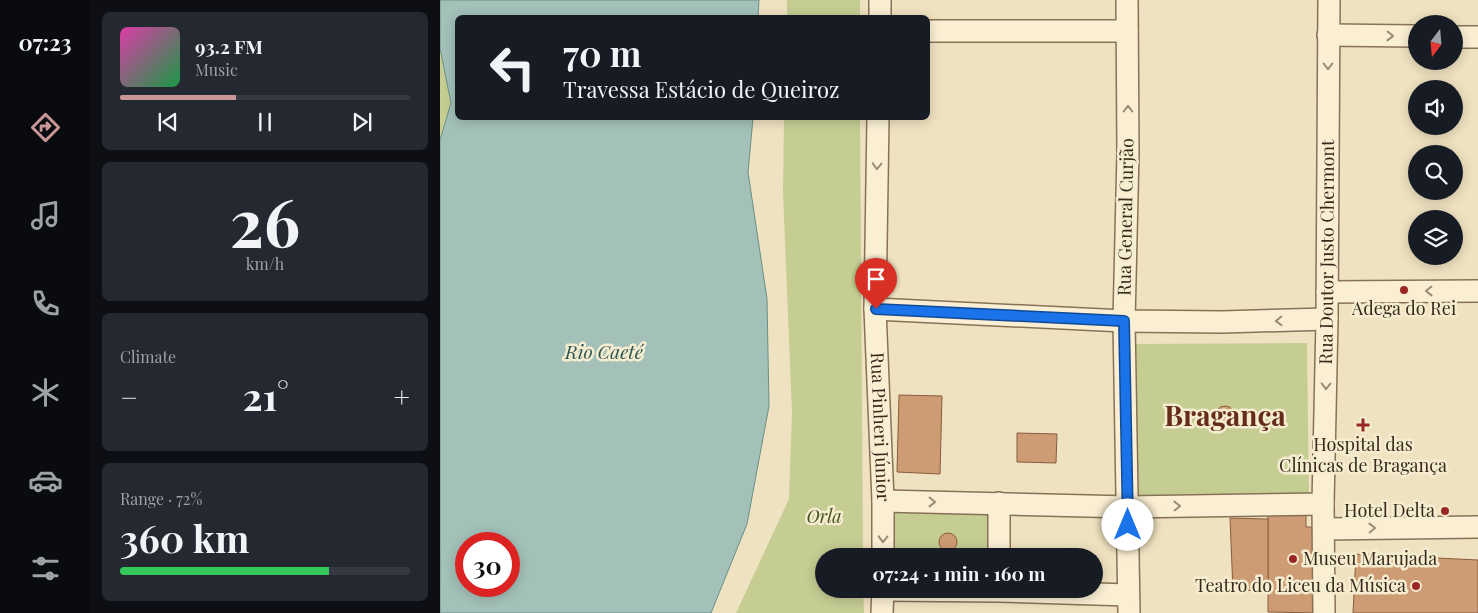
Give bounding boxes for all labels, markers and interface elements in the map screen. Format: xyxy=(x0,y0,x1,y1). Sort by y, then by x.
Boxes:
north arrow xyxy=(1408,15,1462,70)
map controls xyxy=(1408,15,1463,265)
text: 07:23 xyxy=(19,27,71,57)
text: 70 m xyxy=(563,29,641,76)
one-way arrow xyxy=(1386,31,1394,41)
text: 93.2 FM xyxy=(195,33,263,59)
icon: left xyxy=(480,35,545,100)
text: Music xyxy=(195,59,238,80)
one-way arrow xyxy=(1323,62,1333,70)
text: Travessa Estácio de Queiroz xyxy=(563,74,839,104)
button: sound xyxy=(1408,80,1463,135)
one-way arrow xyxy=(1123,104,1133,112)
icon: previous xyxy=(154,108,182,136)
icon: pause xyxy=(251,108,279,136)
icon: next xyxy=(348,108,376,136)
icon: directions xyxy=(28,110,63,145)
street label: Rua General Curjão xyxy=(1112,138,1138,296)
street label: Rua Doutor Justo Chermont xyxy=(1313,139,1339,365)
button: search xyxy=(1408,145,1463,200)
one-way arrow xyxy=(871,162,882,170)
text: 26 xyxy=(230,177,300,263)
icon: music xyxy=(28,198,63,233)
button: layers xyxy=(1408,210,1463,265)
text: km/h xyxy=(246,253,284,274)
pin xyxy=(855,258,897,309)
icon: arrive xyxy=(862,265,890,293)
marker: Adega do Rei xyxy=(1398,284,1410,296)
icon: phone xyxy=(28,286,63,321)
one-way arrow xyxy=(1425,286,1433,296)
place label: Adega do Rei xyxy=(1351,296,1456,320)
one-way arrow xyxy=(1274,316,1282,326)
water label: Rio Caeté xyxy=(564,338,645,364)
text: Climate xyxy=(120,346,176,367)
street label: Rua Pinheri Júnior xyxy=(866,352,896,502)
text: 21° xyxy=(243,370,289,421)
icon: climate xyxy=(28,375,63,410)
text: − xyxy=(120,378,138,415)
text: + xyxy=(394,378,410,415)
one-way arrow xyxy=(1321,382,1331,390)
district label: Bragança xyxy=(1164,396,1286,433)
marker: Hospital das Clínicas de Bragança xyxy=(1356,418,1370,432)
place label: Hospital das Clínicas de Bragança xyxy=(1279,432,1447,477)
icon: car xyxy=(28,463,63,498)
text: Range · 72% xyxy=(120,488,202,509)
one-way arrow xyxy=(928,497,936,507)
position arrow xyxy=(1101,498,1153,550)
place label: Hotel Delta xyxy=(1344,498,1435,522)
one-way arrow xyxy=(1173,501,1181,512)
park label: Orla xyxy=(806,504,842,528)
marker: Hotel Delta xyxy=(1439,505,1451,517)
text: 360 km xyxy=(120,512,249,563)
one-way arrow xyxy=(1369,523,1377,533)
speed limit sign: 30 xyxy=(455,532,520,597)
one-way arrow xyxy=(878,535,888,543)
place label: Museu Marujada xyxy=(1303,546,1437,570)
icon: filters xyxy=(28,551,63,586)
marker: Museu Marujada xyxy=(1287,553,1299,565)
text: 07:24 · 1 min · 160 m xyxy=(873,560,1045,586)
place label: Teatro do Liceu da Música xyxy=(1195,573,1406,597)
marker: Teatro do Liceu da Música xyxy=(1410,580,1422,592)

